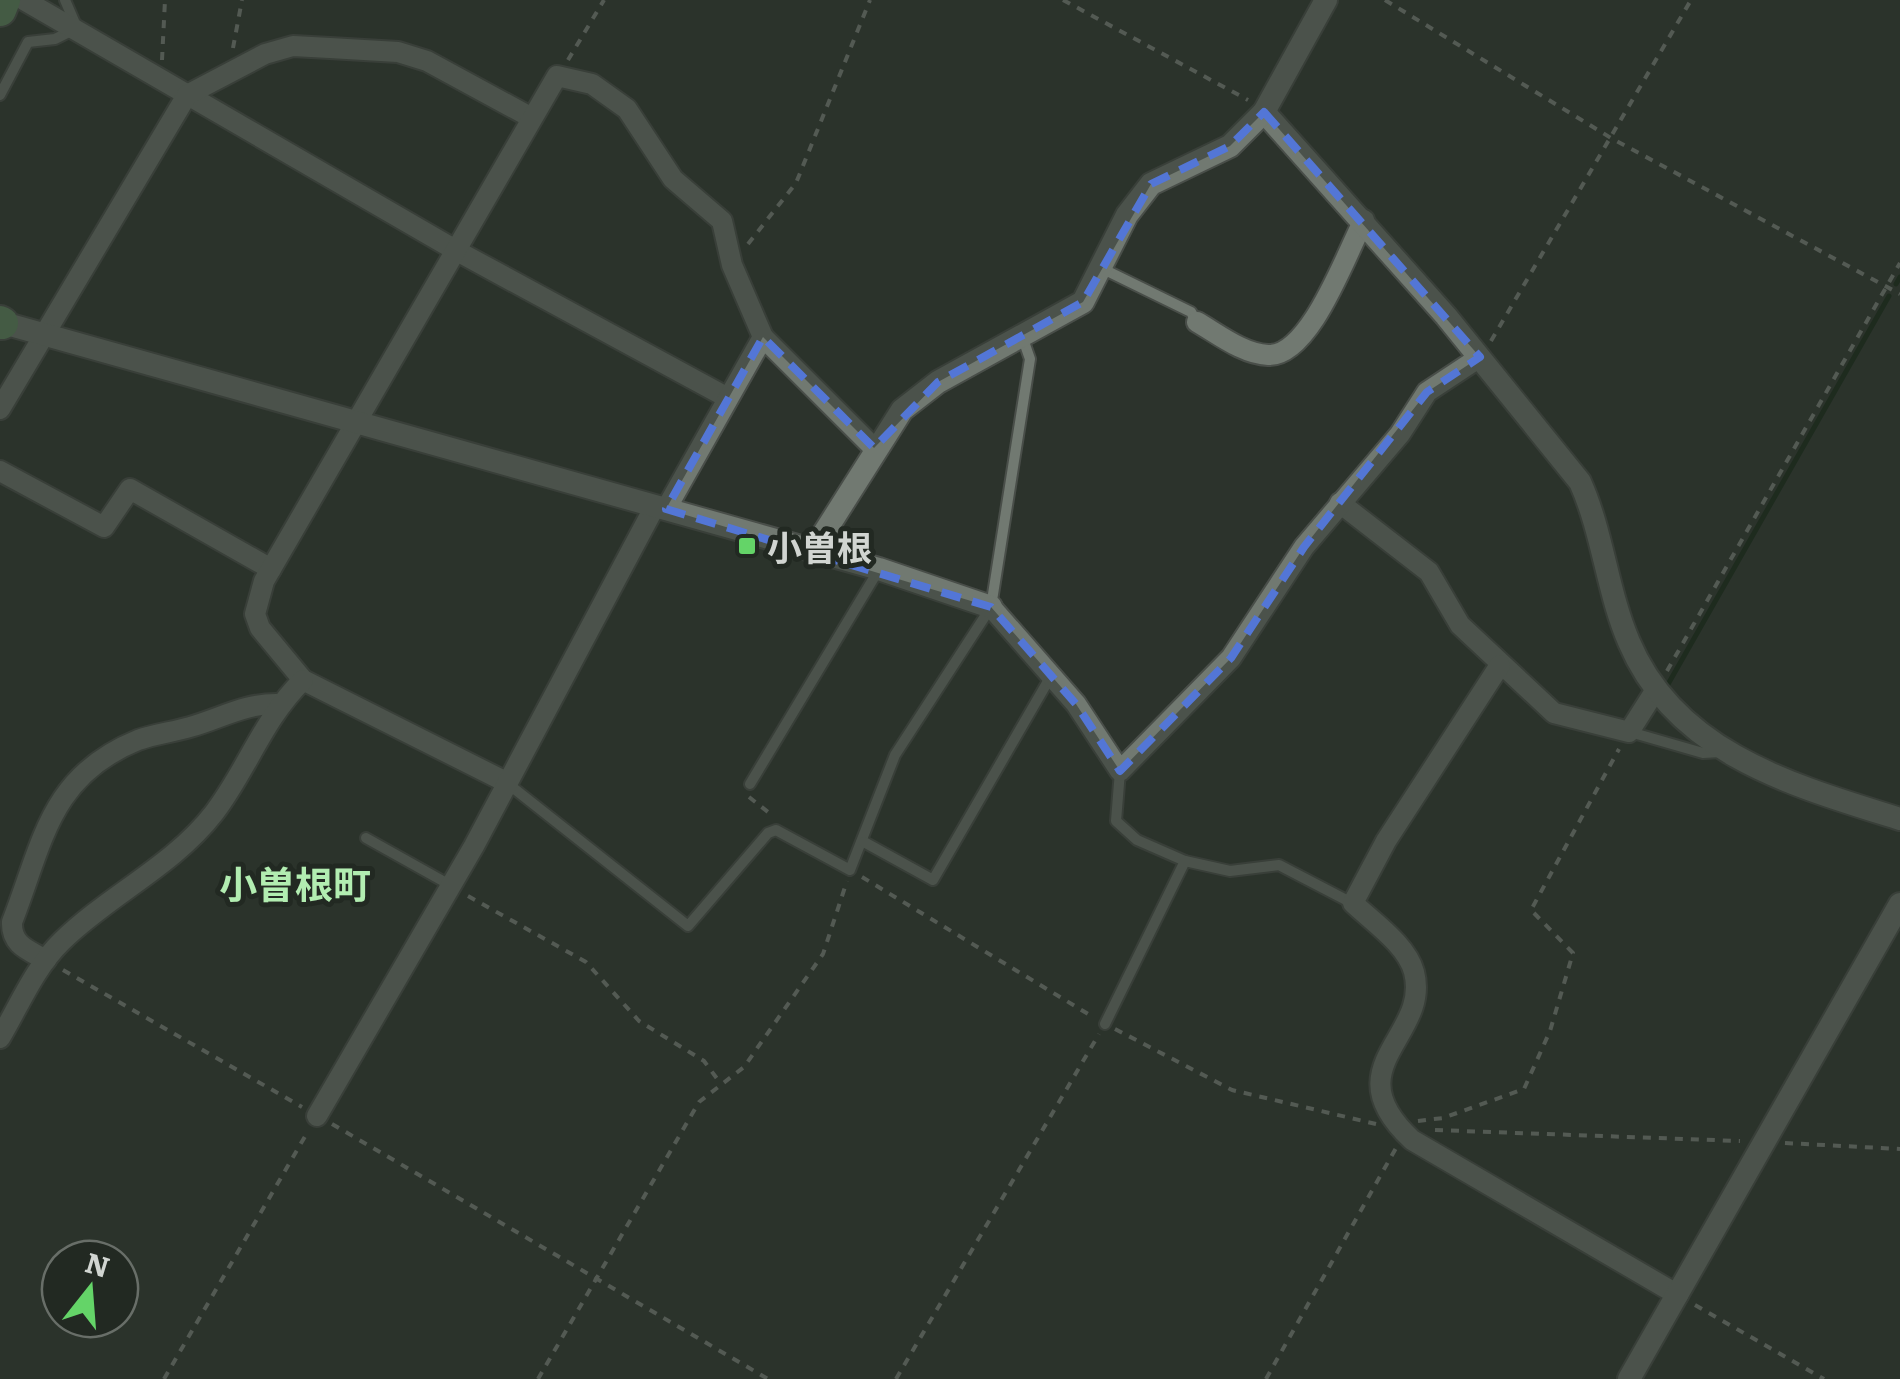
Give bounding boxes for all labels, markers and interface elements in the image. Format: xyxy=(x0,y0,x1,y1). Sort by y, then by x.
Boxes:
place label: 小曽根 xyxy=(767,520,872,572)
marker: 小曽根 xyxy=(736,535,758,557)
district label: 小曽根町 xyxy=(219,854,371,911)
north arrow xyxy=(40,1239,140,1339)
text: N xyxy=(81,1240,115,1287)

